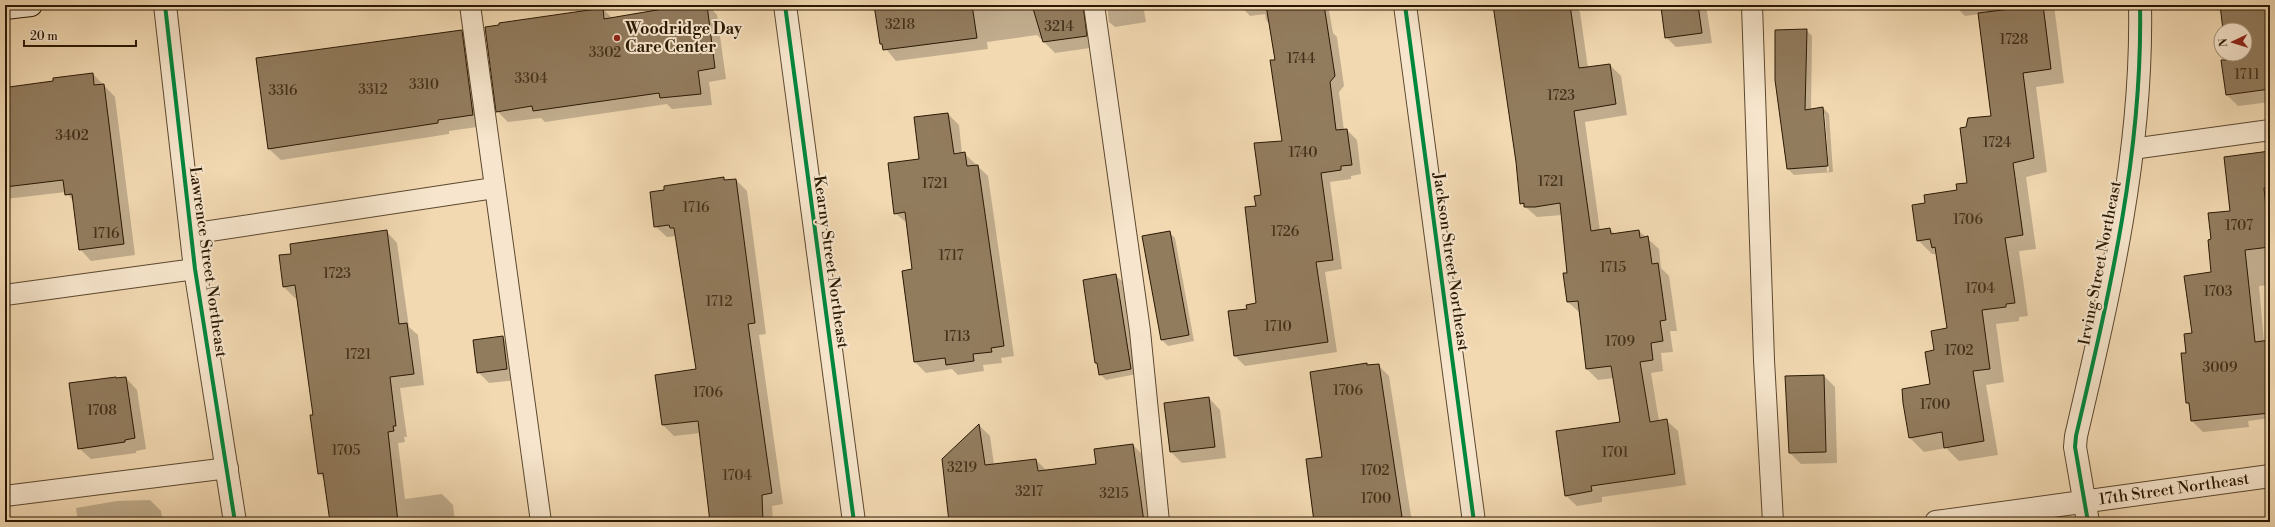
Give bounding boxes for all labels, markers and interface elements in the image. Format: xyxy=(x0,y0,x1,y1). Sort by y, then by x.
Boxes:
house number: 3218 xyxy=(885,16,915,34)
house number: 3214 xyxy=(1044,18,1074,36)
place label: Woodridge Day Care Center xyxy=(624,19,743,57)
scale bar xyxy=(24,22,136,48)
north arrow xyxy=(2213,22,2253,62)
text: 20 m xyxy=(30,29,58,44)
house number: 1728 xyxy=(2000,31,2028,49)
marker: Woodridge Day Care Center xyxy=(612,33,622,43)
text: N xyxy=(2217,38,2231,47)
house number: 3302 xyxy=(589,44,621,62)
house number: 1744 xyxy=(1287,50,1315,68)
house number: 1711 xyxy=(2234,66,2260,84)
house number: 3304 xyxy=(514,70,548,88)
house number: 3310 xyxy=(409,76,439,94)
house number: 3312 xyxy=(358,81,388,99)
house number: 3316 xyxy=(268,82,298,100)
house number: 1723 xyxy=(1547,87,1575,105)
house number: 3402 xyxy=(55,127,89,145)
house number: 1724 xyxy=(1983,134,2011,152)
house number: 1740 xyxy=(1288,144,1318,162)
street label: Lawrence Street Northeast xyxy=(185,165,231,359)
street label: Jackson Street Northeast xyxy=(1428,171,1473,353)
house number: 1721 xyxy=(1538,173,1564,191)
street label: Kearny Street Northeast xyxy=(809,174,853,350)
house number: 1721 xyxy=(922,175,948,193)
street label: Irving Street Northeast xyxy=(2074,179,2126,347)
house number: 1716 xyxy=(683,199,710,217)
house number: 1706 xyxy=(1953,211,1983,229)
house number: 1707 xyxy=(2225,217,2253,235)
house number: 1726 xyxy=(1271,223,1300,241)
house number: 1716 xyxy=(93,225,120,243)
house number: 1717 xyxy=(938,247,964,265)
house number: 1715 xyxy=(1600,259,1627,277)
house number: 1723 xyxy=(323,265,351,283)
house number: 1704 xyxy=(1965,280,1995,298)
house number: 1703 xyxy=(2203,283,2233,301)
house number: 1712 xyxy=(705,293,733,311)
house number: 1710 xyxy=(1264,318,1292,336)
house number: 1713 xyxy=(944,328,971,346)
house number: 1709 xyxy=(1605,333,1635,351)
house number: 1702 xyxy=(1944,342,1974,360)
house number: 1721 xyxy=(345,346,371,364)
house number: 3009 xyxy=(2203,359,2237,377)
house number: 1706 xyxy=(1333,382,1363,400)
house number: 1706 xyxy=(693,384,723,402)
house number: 1700 xyxy=(1920,396,1950,414)
house number: 1708 xyxy=(87,402,117,420)
house number: 1705 xyxy=(331,442,361,460)
house number: 1701 xyxy=(1602,444,1628,462)
house number: 3219 xyxy=(947,459,977,477)
house number: 1702 xyxy=(1360,462,1390,480)
house number: 1704 xyxy=(722,467,752,485)
street label: 17th Street Northeast xyxy=(2097,468,2251,509)
house number: 3217 xyxy=(1015,483,1043,501)
house number: 3215 xyxy=(1099,485,1129,503)
house number: 1700 xyxy=(1361,490,1391,508)

